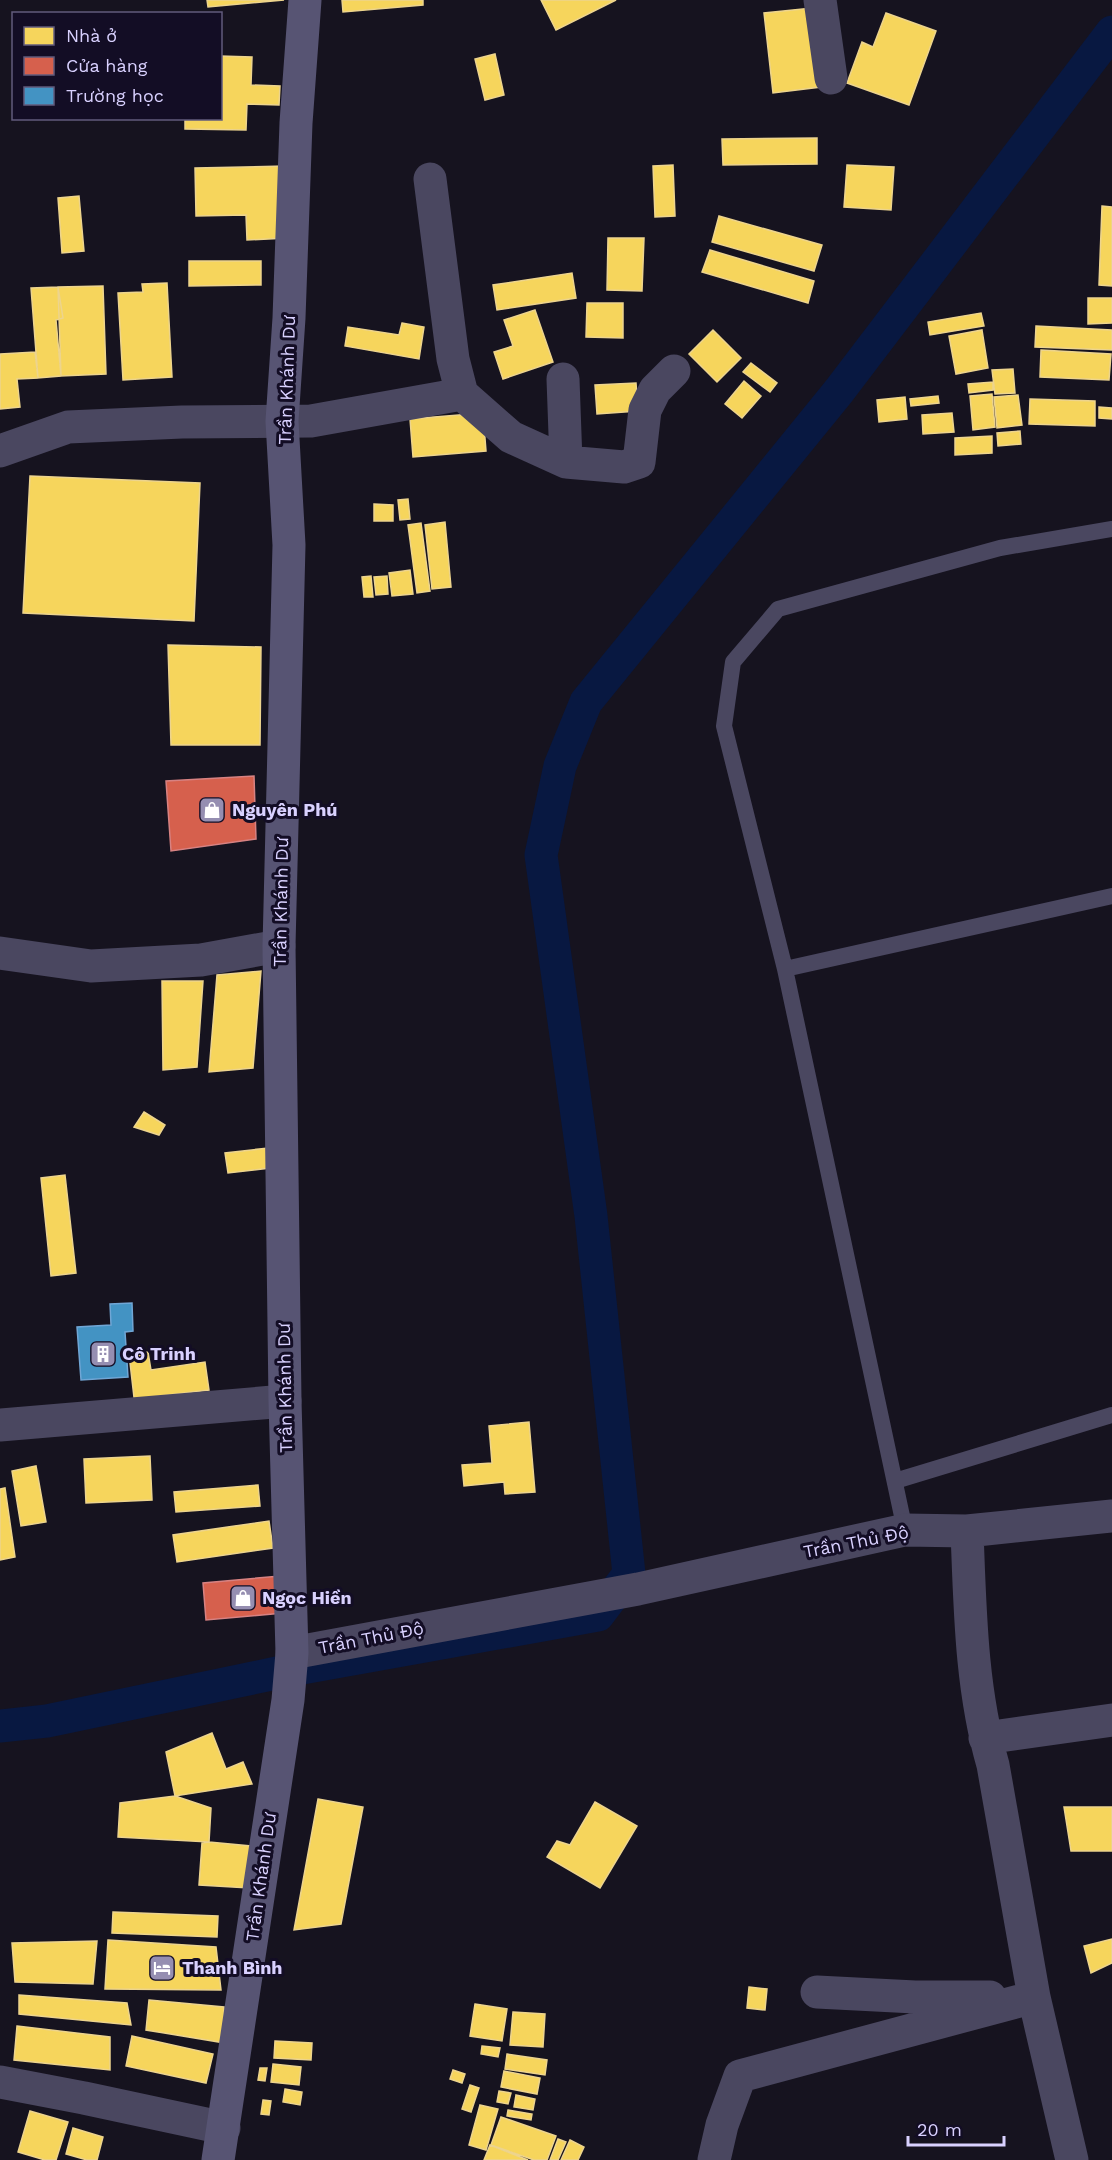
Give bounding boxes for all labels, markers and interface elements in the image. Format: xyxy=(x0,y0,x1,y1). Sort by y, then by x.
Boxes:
legend xyxy=(12,12,222,120)
text: Nhà ở xyxy=(66,25,117,46)
text: Cửa hàng xyxy=(66,55,148,76)
text: Trường học xyxy=(66,85,164,106)
street label: Trần Khánh Dư xyxy=(274,314,299,445)
shop icon: Nguyên Phú xyxy=(197,795,227,825)
place label: Nguyên Phú xyxy=(232,799,338,820)
street label: Trần Khánh Dư xyxy=(269,836,292,967)
street label: Trần Khánh Dư xyxy=(273,1322,296,1453)
building icon: Cô Trinh xyxy=(88,1339,118,1369)
place label: Cô Trinh xyxy=(122,1343,196,1364)
street label: Trần Thủ Độ xyxy=(802,1521,910,1562)
shop icon: Ngọc Hiền xyxy=(228,1583,258,1613)
place label: Ngọc Hiền xyxy=(262,1587,352,1608)
street label: Trần Thủ Độ xyxy=(317,1617,425,1658)
street label: Trần Khánh Dư xyxy=(241,1810,280,1943)
hotel icon: Thanh Bình xyxy=(147,1953,177,1983)
place label: Thanh Bình xyxy=(182,1957,283,1978)
scale bar xyxy=(908,2109,1004,2147)
text: 20 m xyxy=(917,2119,962,2140)

